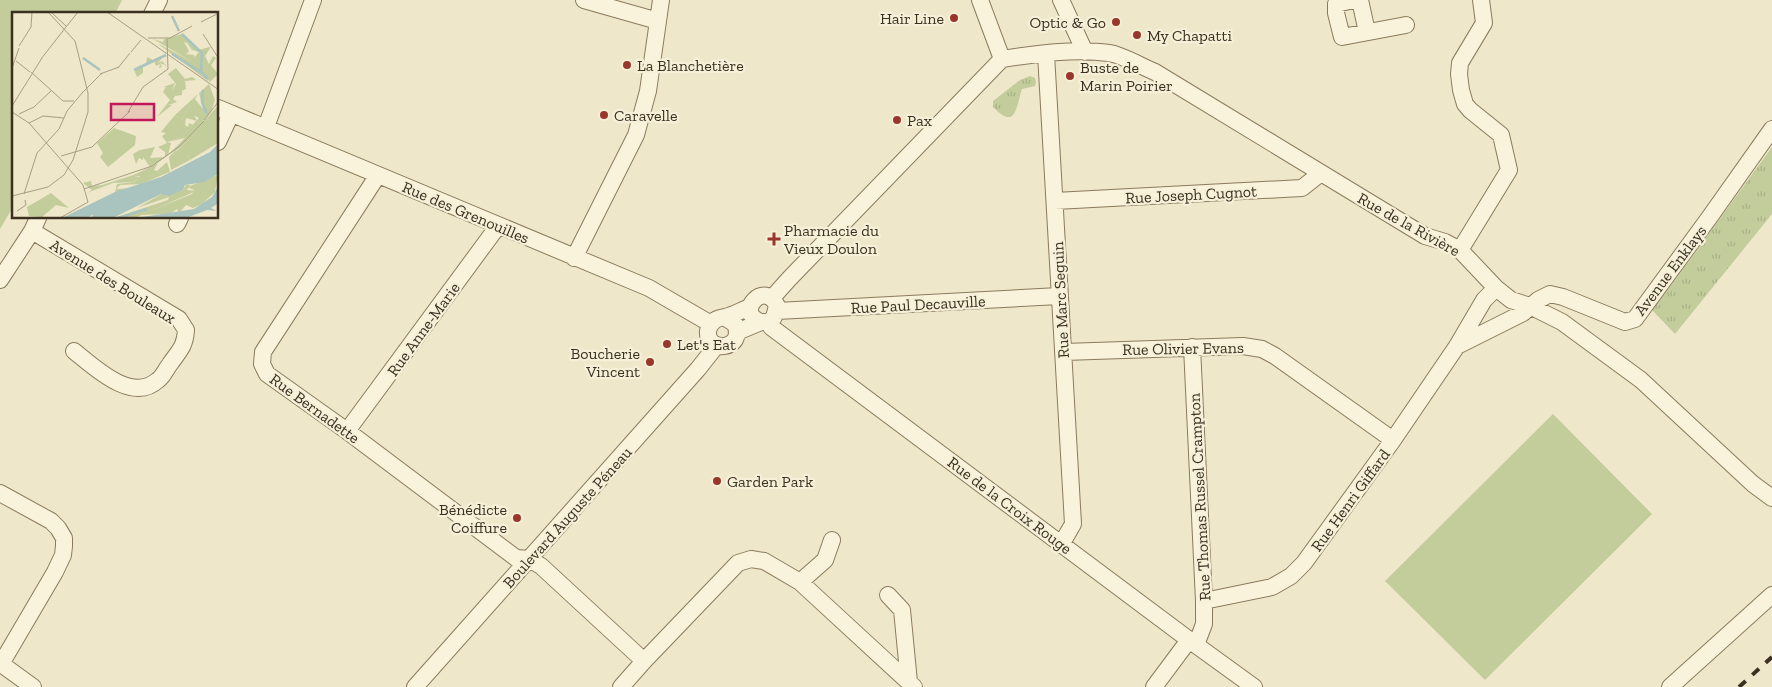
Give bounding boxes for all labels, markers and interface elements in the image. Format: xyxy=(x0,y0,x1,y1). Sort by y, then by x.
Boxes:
place label: Hair Line xyxy=(880,9,944,28)
inset map xyxy=(12,12,219,219)
marker: Hair Line xyxy=(948,12,960,24)
place label: Optic & Go xyxy=(1030,13,1106,32)
marker: Optic & Go xyxy=(1110,16,1122,28)
place label: My Chapatti xyxy=(1147,26,1232,45)
marker: My Chapatti xyxy=(1131,29,1143,41)
place label: La Blanchetière xyxy=(637,56,744,75)
place label: Buste de Marin Poirier xyxy=(1080,58,1173,95)
marker: La Blanchetière xyxy=(621,59,633,71)
marker: Buste de Marin Poirier xyxy=(1064,70,1076,82)
place label: Caravelle xyxy=(614,106,678,125)
marker: Caravelle xyxy=(598,109,610,121)
place label: Pax xyxy=(907,111,932,130)
marker: Pax xyxy=(891,114,903,126)
street label: Rue des Grenouilles xyxy=(399,177,532,248)
street label: Rue Joseph Cugnot xyxy=(1125,182,1257,207)
street label: Rue de la Rivière xyxy=(1354,188,1463,260)
place label: Pharmacie du Vieux Doulon xyxy=(783,221,879,258)
street label: Avenue Enklays xyxy=(1630,222,1710,319)
marker: Pharmacie du Vieux Doulon xyxy=(768,233,780,245)
street label: Avenue des Bouleaux xyxy=(46,235,179,328)
street label: Rue Marc Seguin xyxy=(1048,240,1073,359)
street label: Rue Anne-Marie xyxy=(383,279,464,380)
street label: Rue Paul Decauville xyxy=(850,291,986,318)
place label: Let's Eat xyxy=(677,335,736,354)
marker: Let's Eat xyxy=(661,338,673,350)
street label: Rue Olivier Evans xyxy=(1122,338,1244,359)
place label: Boucherie Vincent xyxy=(571,344,640,381)
marker: Boucherie Vincent xyxy=(644,356,656,368)
street label: Rue Bernadette xyxy=(266,369,363,447)
street label: Rue Thomas Russel Crampton xyxy=(1185,392,1214,601)
street label: Boulevard Auguste Péneau xyxy=(499,443,636,592)
street label: Rue Henri Giffard xyxy=(1307,445,1394,555)
street label: Rue de la Croix Rouge xyxy=(944,453,1075,558)
place label: Garden Park xyxy=(727,472,814,491)
marker: Garden Park xyxy=(711,475,723,487)
place label: Bénédicte Coiffure xyxy=(439,500,507,537)
marker: Bénédicte Coiffure xyxy=(511,512,523,524)

